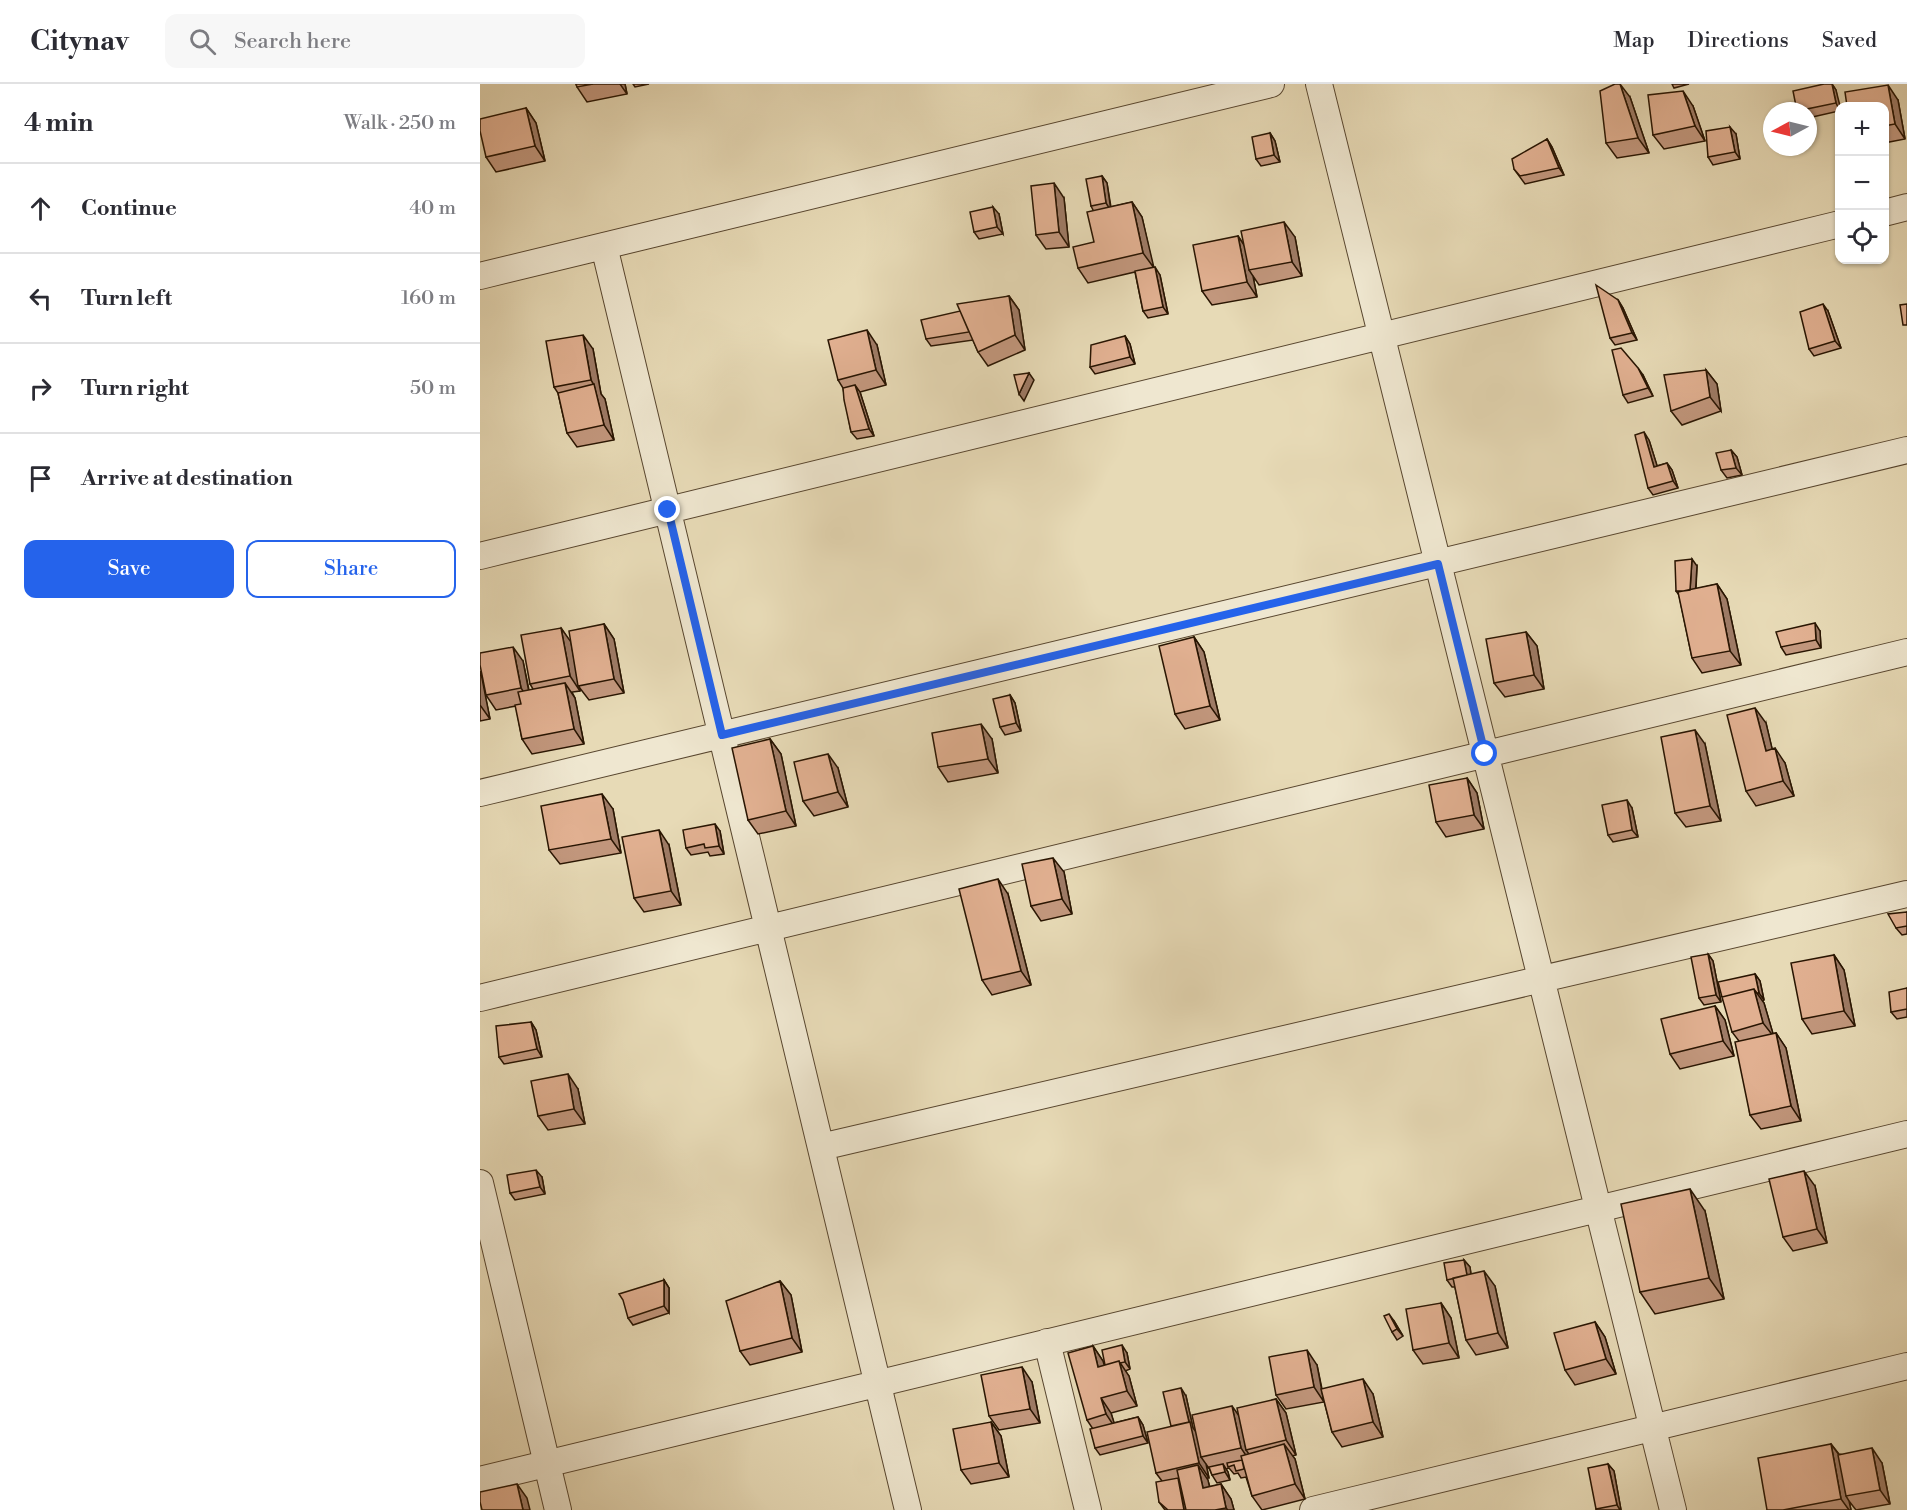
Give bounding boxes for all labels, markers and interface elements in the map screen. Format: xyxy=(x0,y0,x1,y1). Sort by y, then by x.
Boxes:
search box xyxy=(165,14,585,68)
text: Citynav xyxy=(30,24,129,59)
icon: search xyxy=(186,25,219,58)
text: Search here xyxy=(234,28,351,55)
text: Map xyxy=(1613,28,1655,54)
text: Directions xyxy=(1688,28,1789,54)
text: Saved xyxy=(1822,28,1877,54)
north arrow xyxy=(1763,102,1817,156)
map controls xyxy=(1835,102,1889,264)
button: + xyxy=(1835,102,1889,156)
text: 4 min xyxy=(24,107,94,139)
text: Walk · 250 m xyxy=(344,111,456,136)
button: − xyxy=(1835,156,1889,210)
icon: ahead xyxy=(24,192,57,225)
text: Continue xyxy=(81,195,177,222)
text: 40 m xyxy=(409,196,456,221)
button: locate xyxy=(1835,210,1889,264)
icon: left xyxy=(24,282,57,315)
text: Turn left xyxy=(81,285,172,312)
text: 160 m xyxy=(401,286,456,311)
icon: right xyxy=(24,372,57,405)
text: Turn right xyxy=(81,375,189,402)
text: 50 m xyxy=(410,376,456,401)
icon: arrive xyxy=(24,462,57,495)
text: Arrive at destination xyxy=(81,465,293,492)
route end xyxy=(654,496,680,522)
button: Save xyxy=(24,540,234,598)
button: Share xyxy=(246,540,456,598)
route start xyxy=(1471,740,1497,766)

